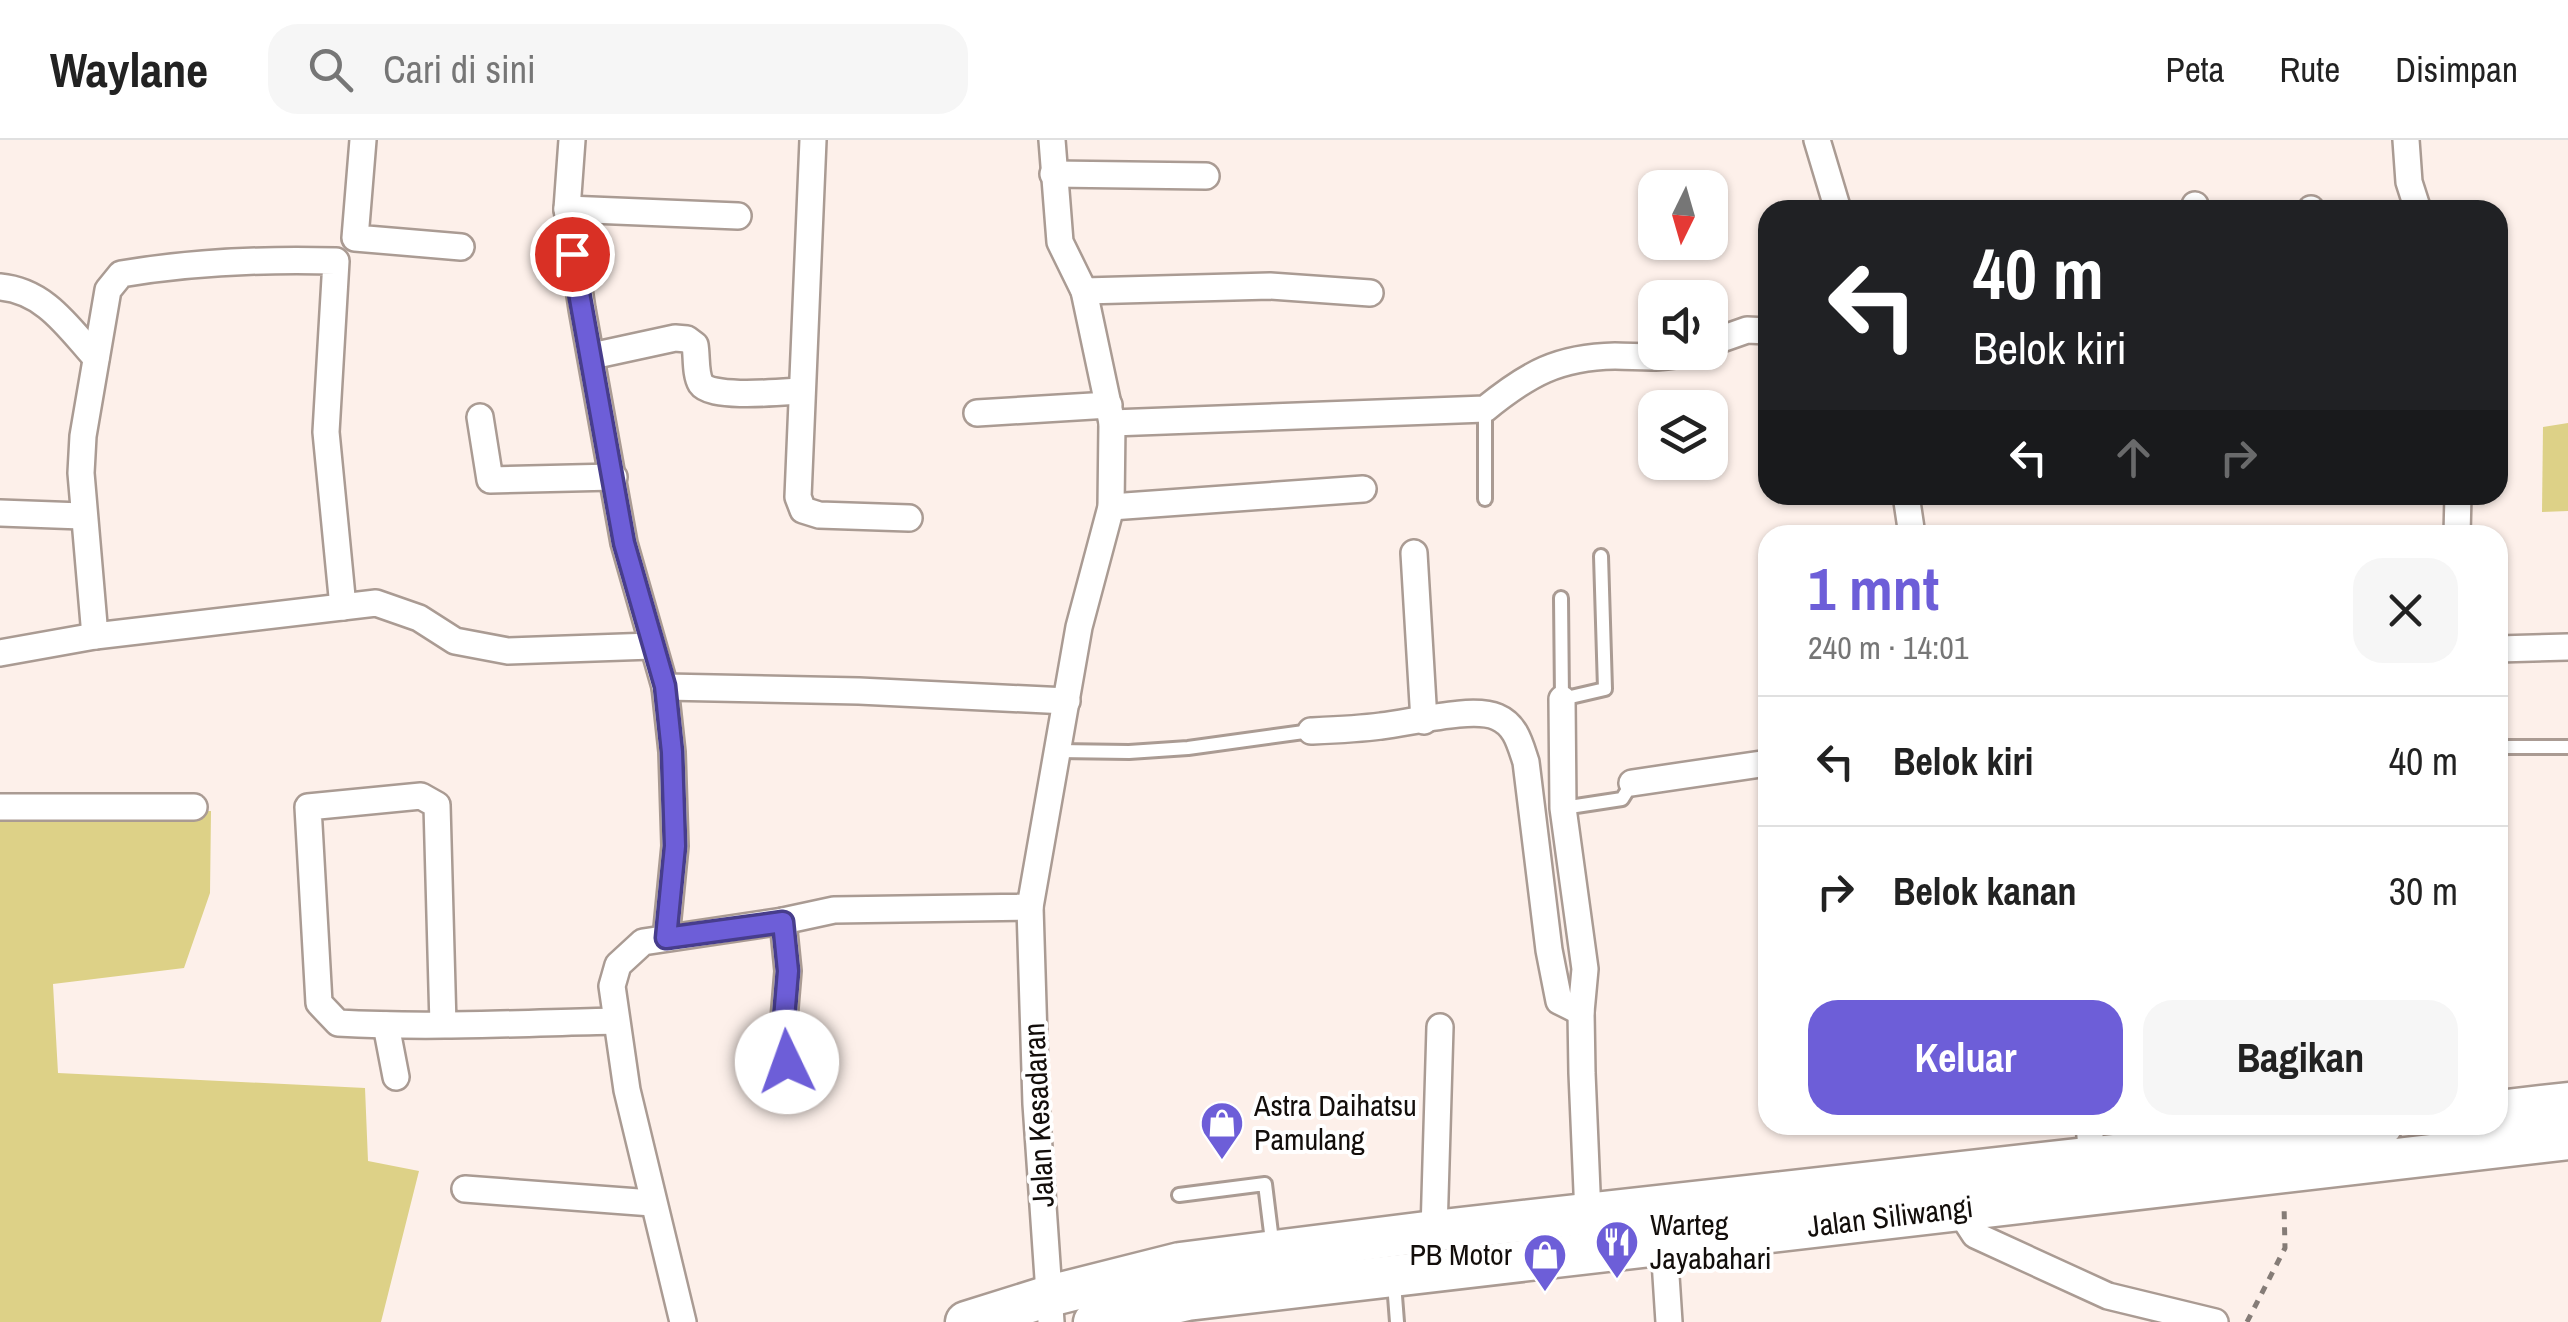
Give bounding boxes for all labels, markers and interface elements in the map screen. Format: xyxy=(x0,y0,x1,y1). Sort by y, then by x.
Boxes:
search box xyxy=(268,24,968,114)
text: Waylane xyxy=(50,37,208,102)
icon: search xyxy=(303,42,358,97)
text: Cari di sini xyxy=(383,44,536,95)
text: Peta xyxy=(2166,46,2225,93)
text: Rute xyxy=(2280,46,2340,93)
text: Disimpan xyxy=(2395,46,2518,93)
north arrow xyxy=(1638,170,1728,260)
map controls xyxy=(1638,170,1728,480)
pin xyxy=(530,212,615,297)
icon: arrive xyxy=(545,227,600,282)
text: 40 m xyxy=(1973,227,2104,321)
icon: left xyxy=(1808,240,1938,370)
button: sound xyxy=(1638,280,1728,370)
text: Belok kiri xyxy=(1973,317,2127,378)
button: layers xyxy=(1638,390,1728,480)
icon: left xyxy=(2001,430,2056,485)
icon: ahead xyxy=(2106,430,2161,485)
icon: right xyxy=(2211,430,2266,485)
text: 1 mnt xyxy=(1808,548,1939,629)
button: close xyxy=(2353,558,2458,663)
text: 240 m · 14:01 xyxy=(1808,626,1968,669)
icon: left xyxy=(1808,734,1863,789)
text: Belok kiri xyxy=(1893,736,2033,787)
text: 40 m xyxy=(2389,736,2458,787)
icon: right xyxy=(1808,864,1863,919)
text: Belok kanan xyxy=(1893,866,2077,917)
text: 30 m xyxy=(2389,866,2458,917)
button: Keluar xyxy=(1808,1000,2123,1115)
button: Bagikan xyxy=(2143,1000,2458,1115)
position arrow xyxy=(735,1010,839,1114)
street label: Jalan Kesadaran xyxy=(1013,1022,1063,1208)
place label: Astra Daihatsu Pamulang xyxy=(1253,1085,1417,1159)
shop icon: Astra Daihatsu Pamulang xyxy=(1199,1100,1245,1161)
street label: Jalan Siliwangi xyxy=(1805,1186,1975,1246)
place label: Warteg Jayabahari xyxy=(1650,1204,1772,1278)
restaurant icon: Warteg Jayabahari xyxy=(1594,1219,1640,1280)
shop icon: PB Motor xyxy=(1522,1232,1568,1293)
place label: PB Motor xyxy=(1409,1234,1513,1274)

